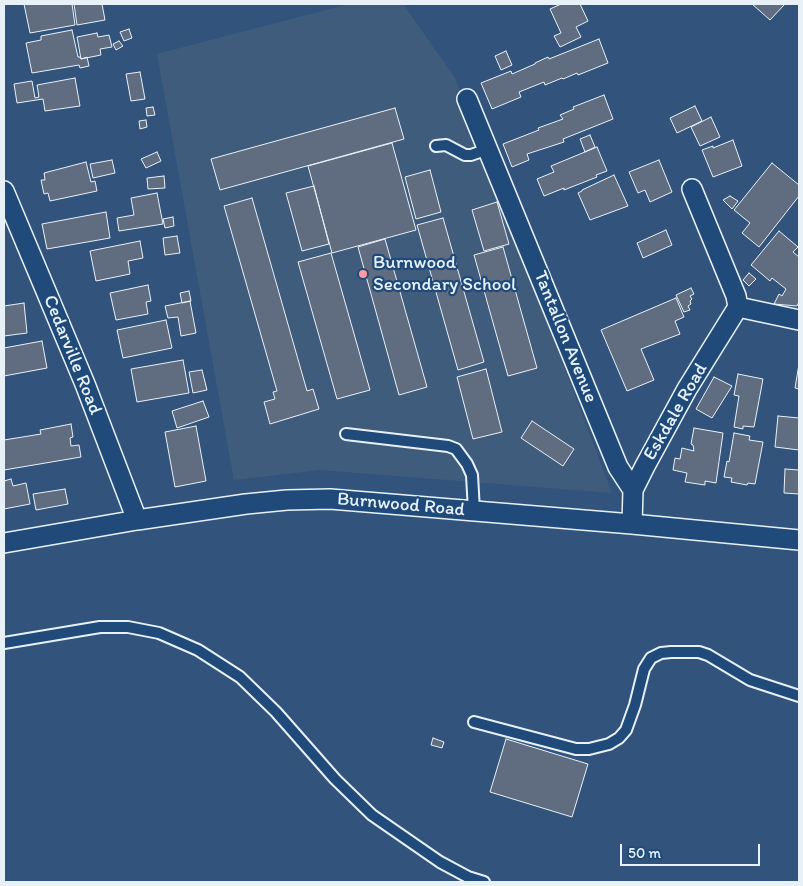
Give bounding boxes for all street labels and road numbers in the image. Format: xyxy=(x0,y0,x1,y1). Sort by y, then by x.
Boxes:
street label: Tantallon Avenue xyxy=(528,268,602,406)
street label: Cedarville Road xyxy=(38,292,106,418)
street label: Eskdale Road xyxy=(639,359,713,465)
street label: Burnwood Road xyxy=(336,488,466,522)

